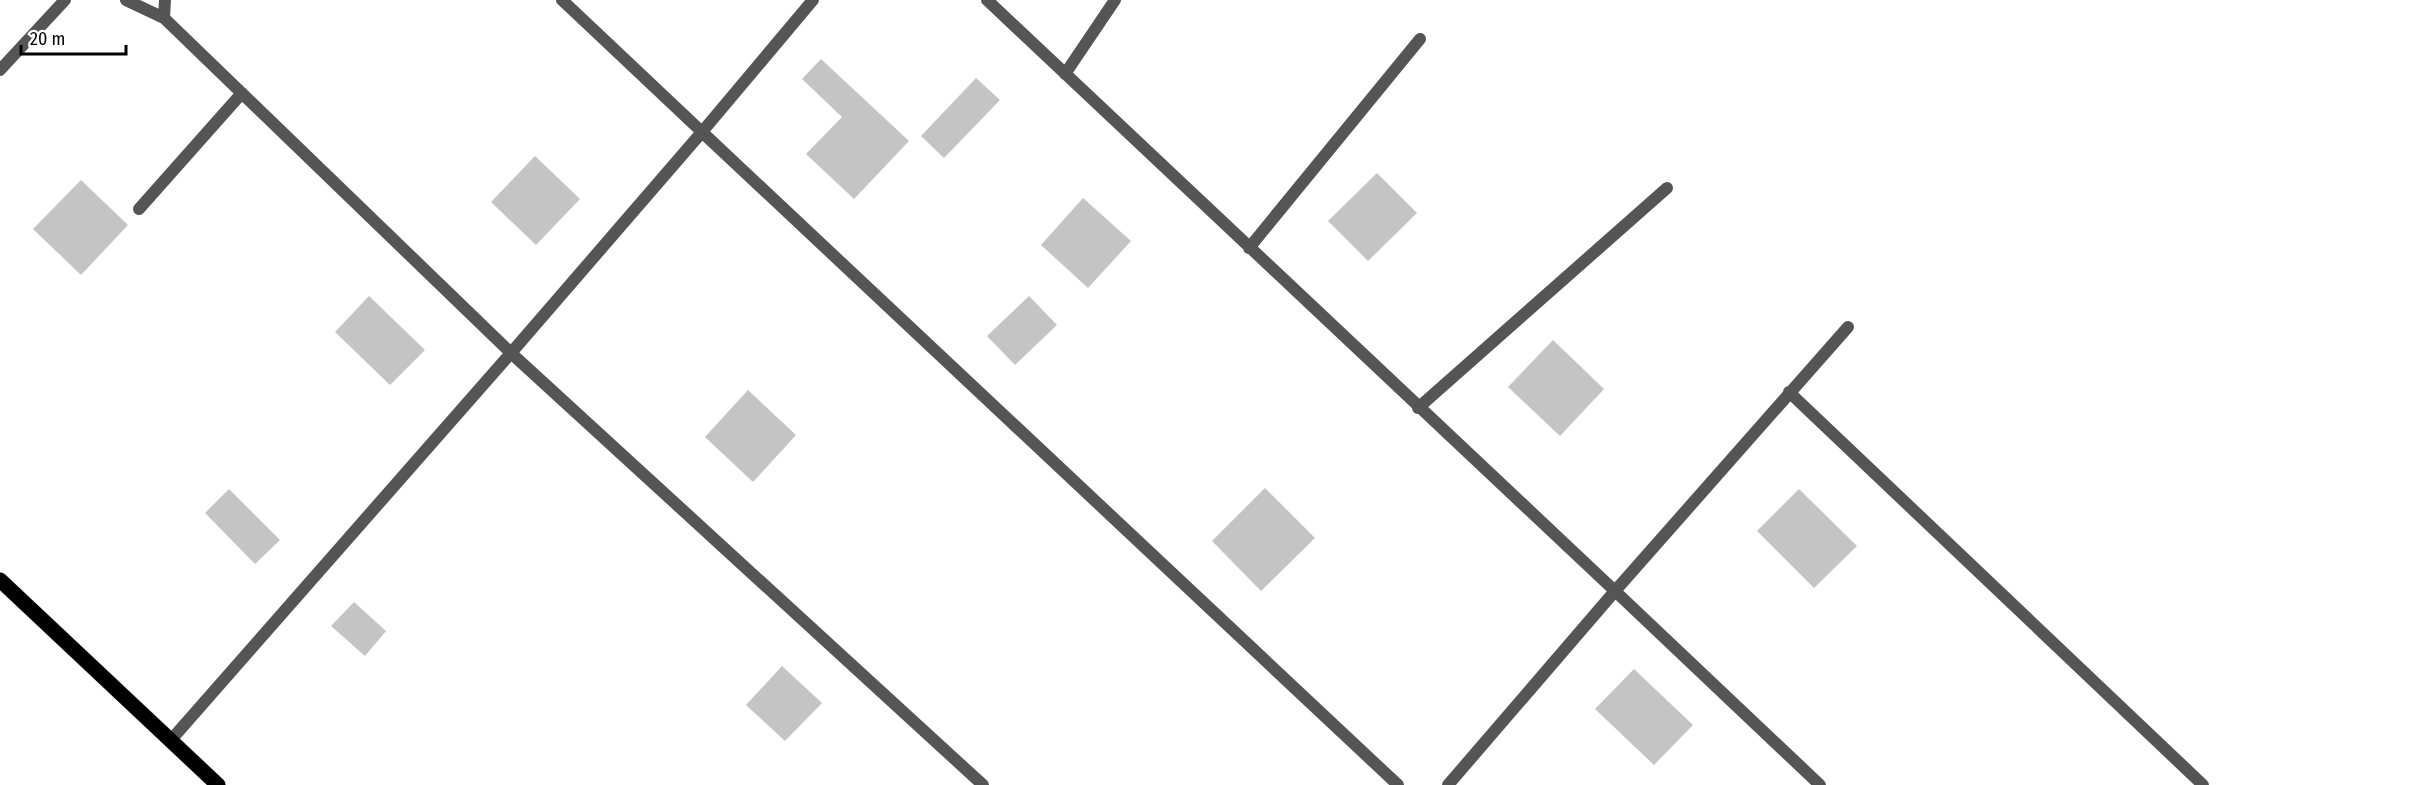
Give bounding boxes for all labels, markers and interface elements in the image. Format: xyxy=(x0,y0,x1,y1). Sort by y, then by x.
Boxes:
scale bar xyxy=(21,18,126,56)
text: 20 m xyxy=(30,28,65,50)

